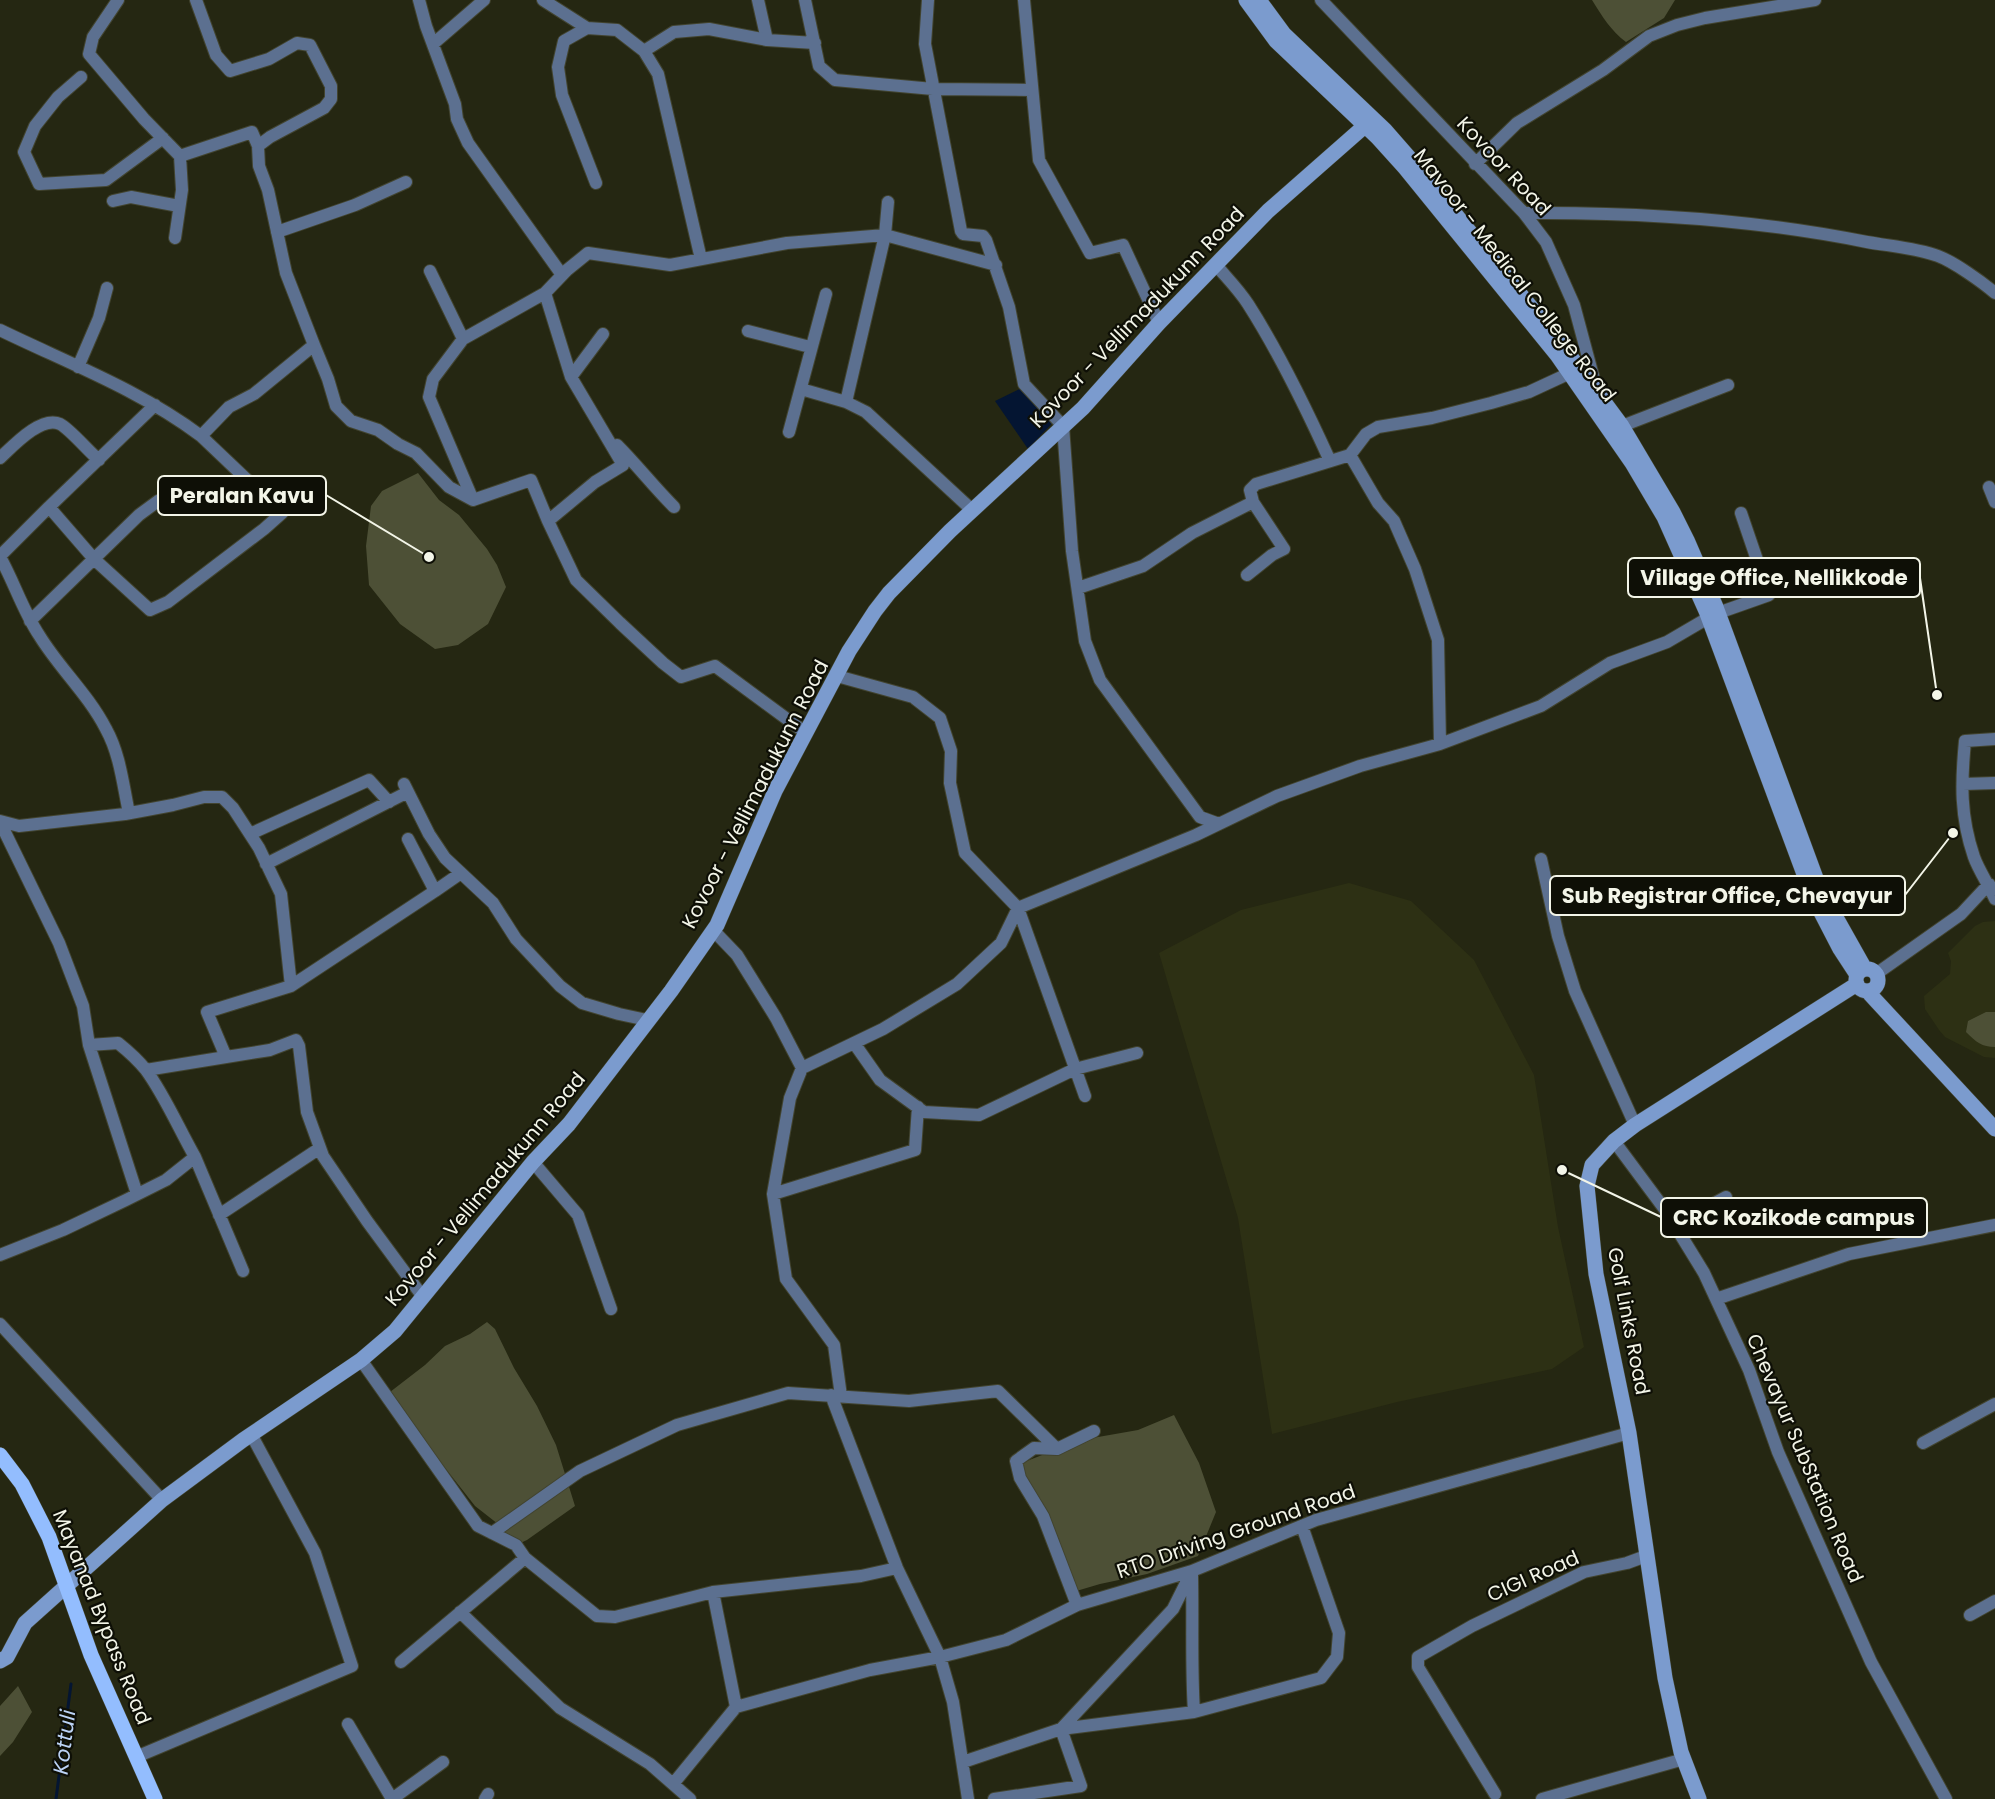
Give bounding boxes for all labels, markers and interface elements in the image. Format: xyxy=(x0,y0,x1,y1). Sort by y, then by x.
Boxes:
street label: Kovoor Road xyxy=(1451,110,1557,222)
street label: Mavoor - Medical College Road xyxy=(1407,142,1623,408)
street label: Kovoor - Vellimadukunn Road xyxy=(1023,200,1251,434)
callout: Peralan Kavu xyxy=(158,476,326,515)
text: Peralan Kavu xyxy=(170,481,314,510)
callout: Village Office, Nellikkode xyxy=(1628,558,1920,597)
text: Village Office, Nellikkode xyxy=(1640,563,1908,592)
street label: Kovoor - Vellimadukunn Road xyxy=(675,655,835,933)
callout: Sub Registrar Office, Chevayur xyxy=(1550,876,1905,915)
text: Sub Registrar Office, Chevayur xyxy=(1562,881,1892,910)
street label: Kovoor - Vellimadukunn Road xyxy=(379,1066,591,1312)
callout: CRC Kozikode campus xyxy=(1661,1198,1927,1237)
text: CRC Kozikode campus xyxy=(1673,1203,1915,1232)
street label: Golf Links Road xyxy=(1601,1245,1657,1397)
street label: Chevayur SubStation Road xyxy=(1740,1329,1870,1587)
street label: RTO Driving Ground Road xyxy=(1113,1477,1359,1585)
street label: Mayanad Bypass Road xyxy=(46,1505,158,1729)
street label: CIGI Road xyxy=(1482,1543,1584,1609)
water label: Kottuli xyxy=(46,1707,82,1776)

